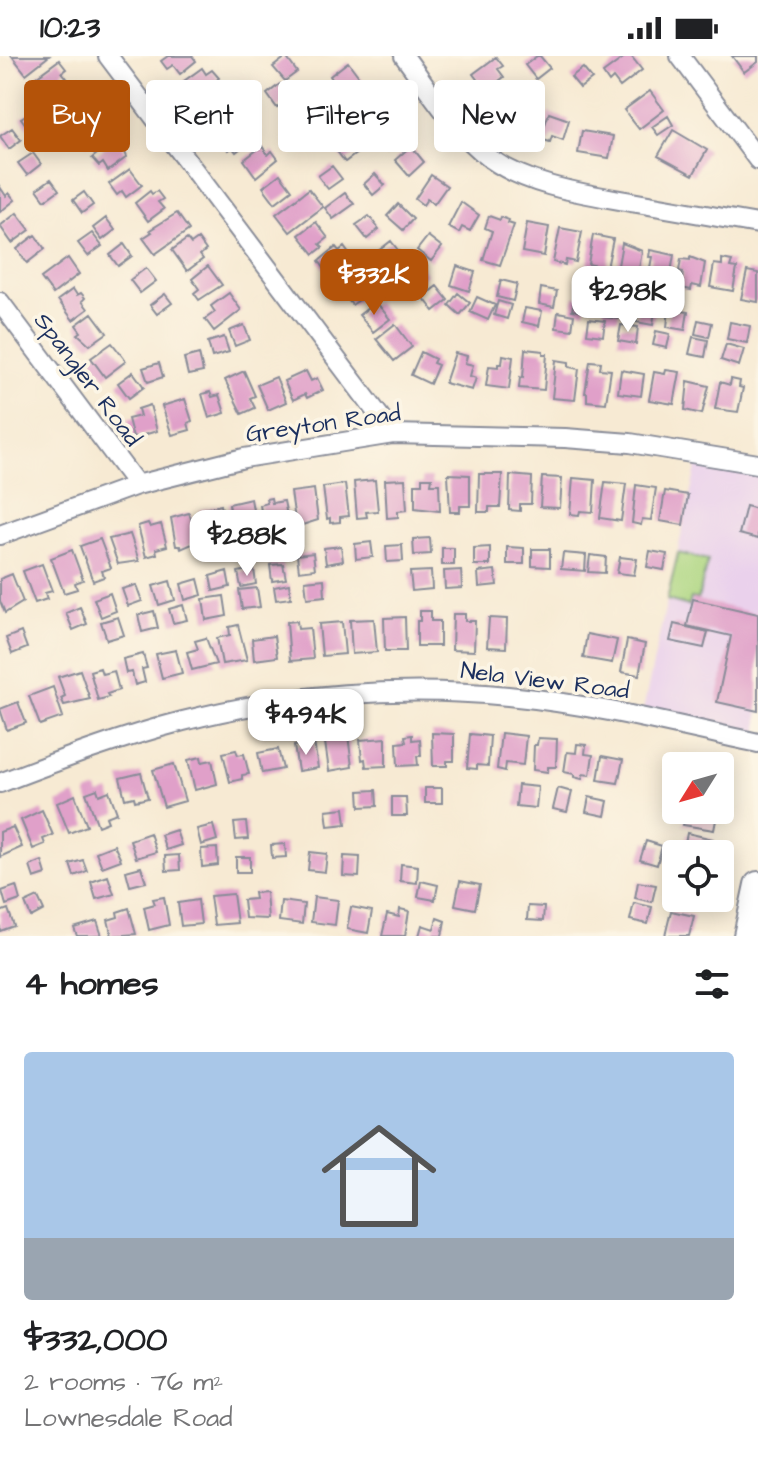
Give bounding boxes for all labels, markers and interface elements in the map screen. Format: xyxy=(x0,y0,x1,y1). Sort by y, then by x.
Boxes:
text: 10:23 xyxy=(40,7,100,49)
chip: Buy xyxy=(24,80,130,152)
chip: Rent xyxy=(146,80,262,152)
chip: Filters xyxy=(278,80,418,152)
chip: New xyxy=(434,80,545,152)
pin: $332K xyxy=(318,249,430,317)
text: $332K xyxy=(338,257,410,293)
pin: $298K xyxy=(572,266,684,334)
text: $298K xyxy=(590,274,666,310)
street label: Spangler Road xyxy=(25,305,149,454)
street label: Greyton Road xyxy=(244,396,403,453)
pin: $288K xyxy=(191,510,303,578)
text: $288K xyxy=(208,518,286,554)
street label: Nela View Road xyxy=(459,654,631,708)
pin: $494K xyxy=(250,689,362,757)
text: $494K xyxy=(266,697,346,733)
north arrow xyxy=(662,752,734,824)
map controls xyxy=(662,752,734,912)
button: locate xyxy=(662,840,734,912)
text: 4 homes xyxy=(24,960,159,1008)
icon: filters xyxy=(690,962,734,1006)
icon: home xyxy=(307,1104,451,1248)
text: $332,000 xyxy=(24,1316,167,1364)
text: 2 rooms · 76 m² xyxy=(24,1364,223,1400)
text: Lownesdale Road xyxy=(24,1400,233,1436)

